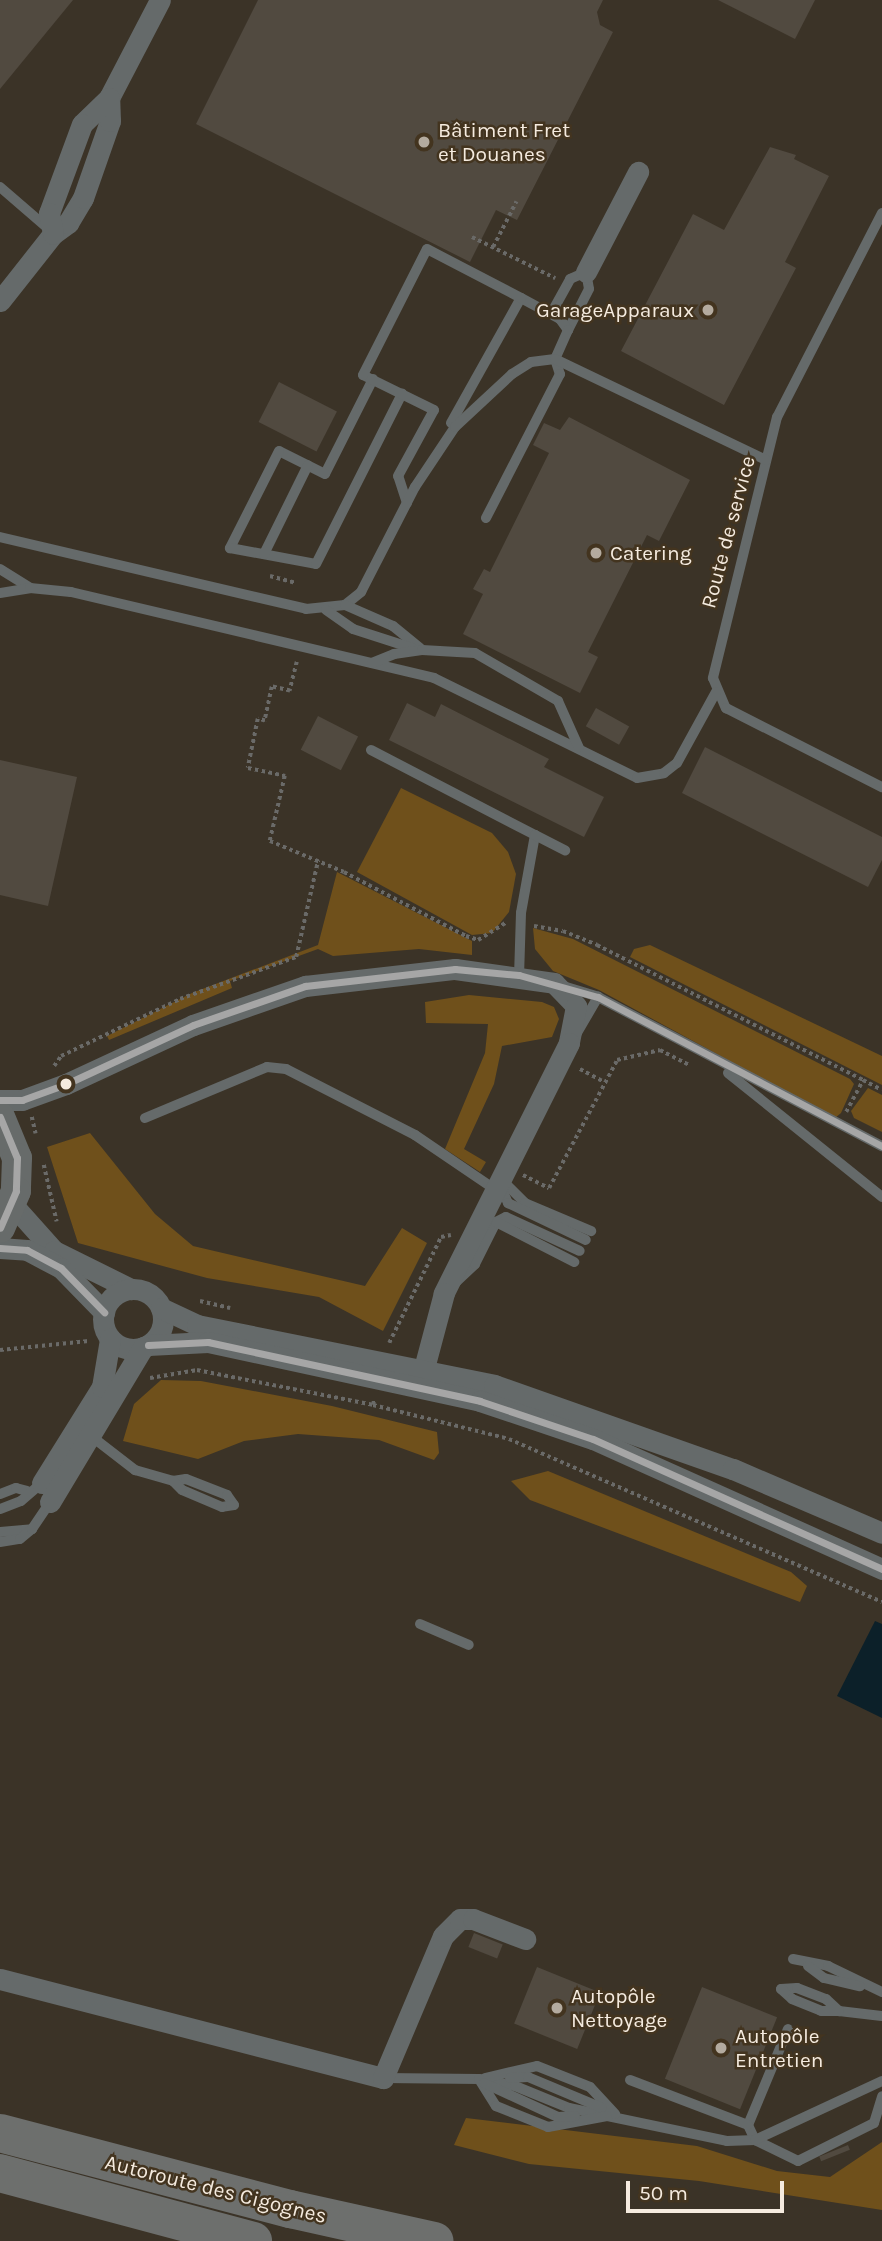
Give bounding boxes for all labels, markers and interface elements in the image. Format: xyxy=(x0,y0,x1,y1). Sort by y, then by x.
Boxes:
place label: Bâtiment Fret et Douanes xyxy=(438,117,570,167)
marker: Bâtiment Fret et Douanes xyxy=(416,134,432,150)
place label: GarageApparaux xyxy=(536,297,694,323)
marker: GarageApparaux xyxy=(700,302,716,318)
street label: Route de service xyxy=(696,453,760,611)
place label: Catering xyxy=(610,540,691,566)
marker: Catering xyxy=(588,545,604,561)
unlabelled marker xyxy=(59,1077,73,1091)
place label: Autopôle Nettoyage xyxy=(571,1983,667,2033)
marker: Autopôle Nettoyage xyxy=(549,2000,565,2016)
place label: Autopôle Entretien xyxy=(735,2023,823,2073)
marker: Autopôle Entretien xyxy=(713,2040,729,2056)
street label: Autoroute des Cigognes xyxy=(103,2149,329,2229)
scale bar xyxy=(630,2168,788,2212)
text: 50 m xyxy=(639,2181,688,2205)

